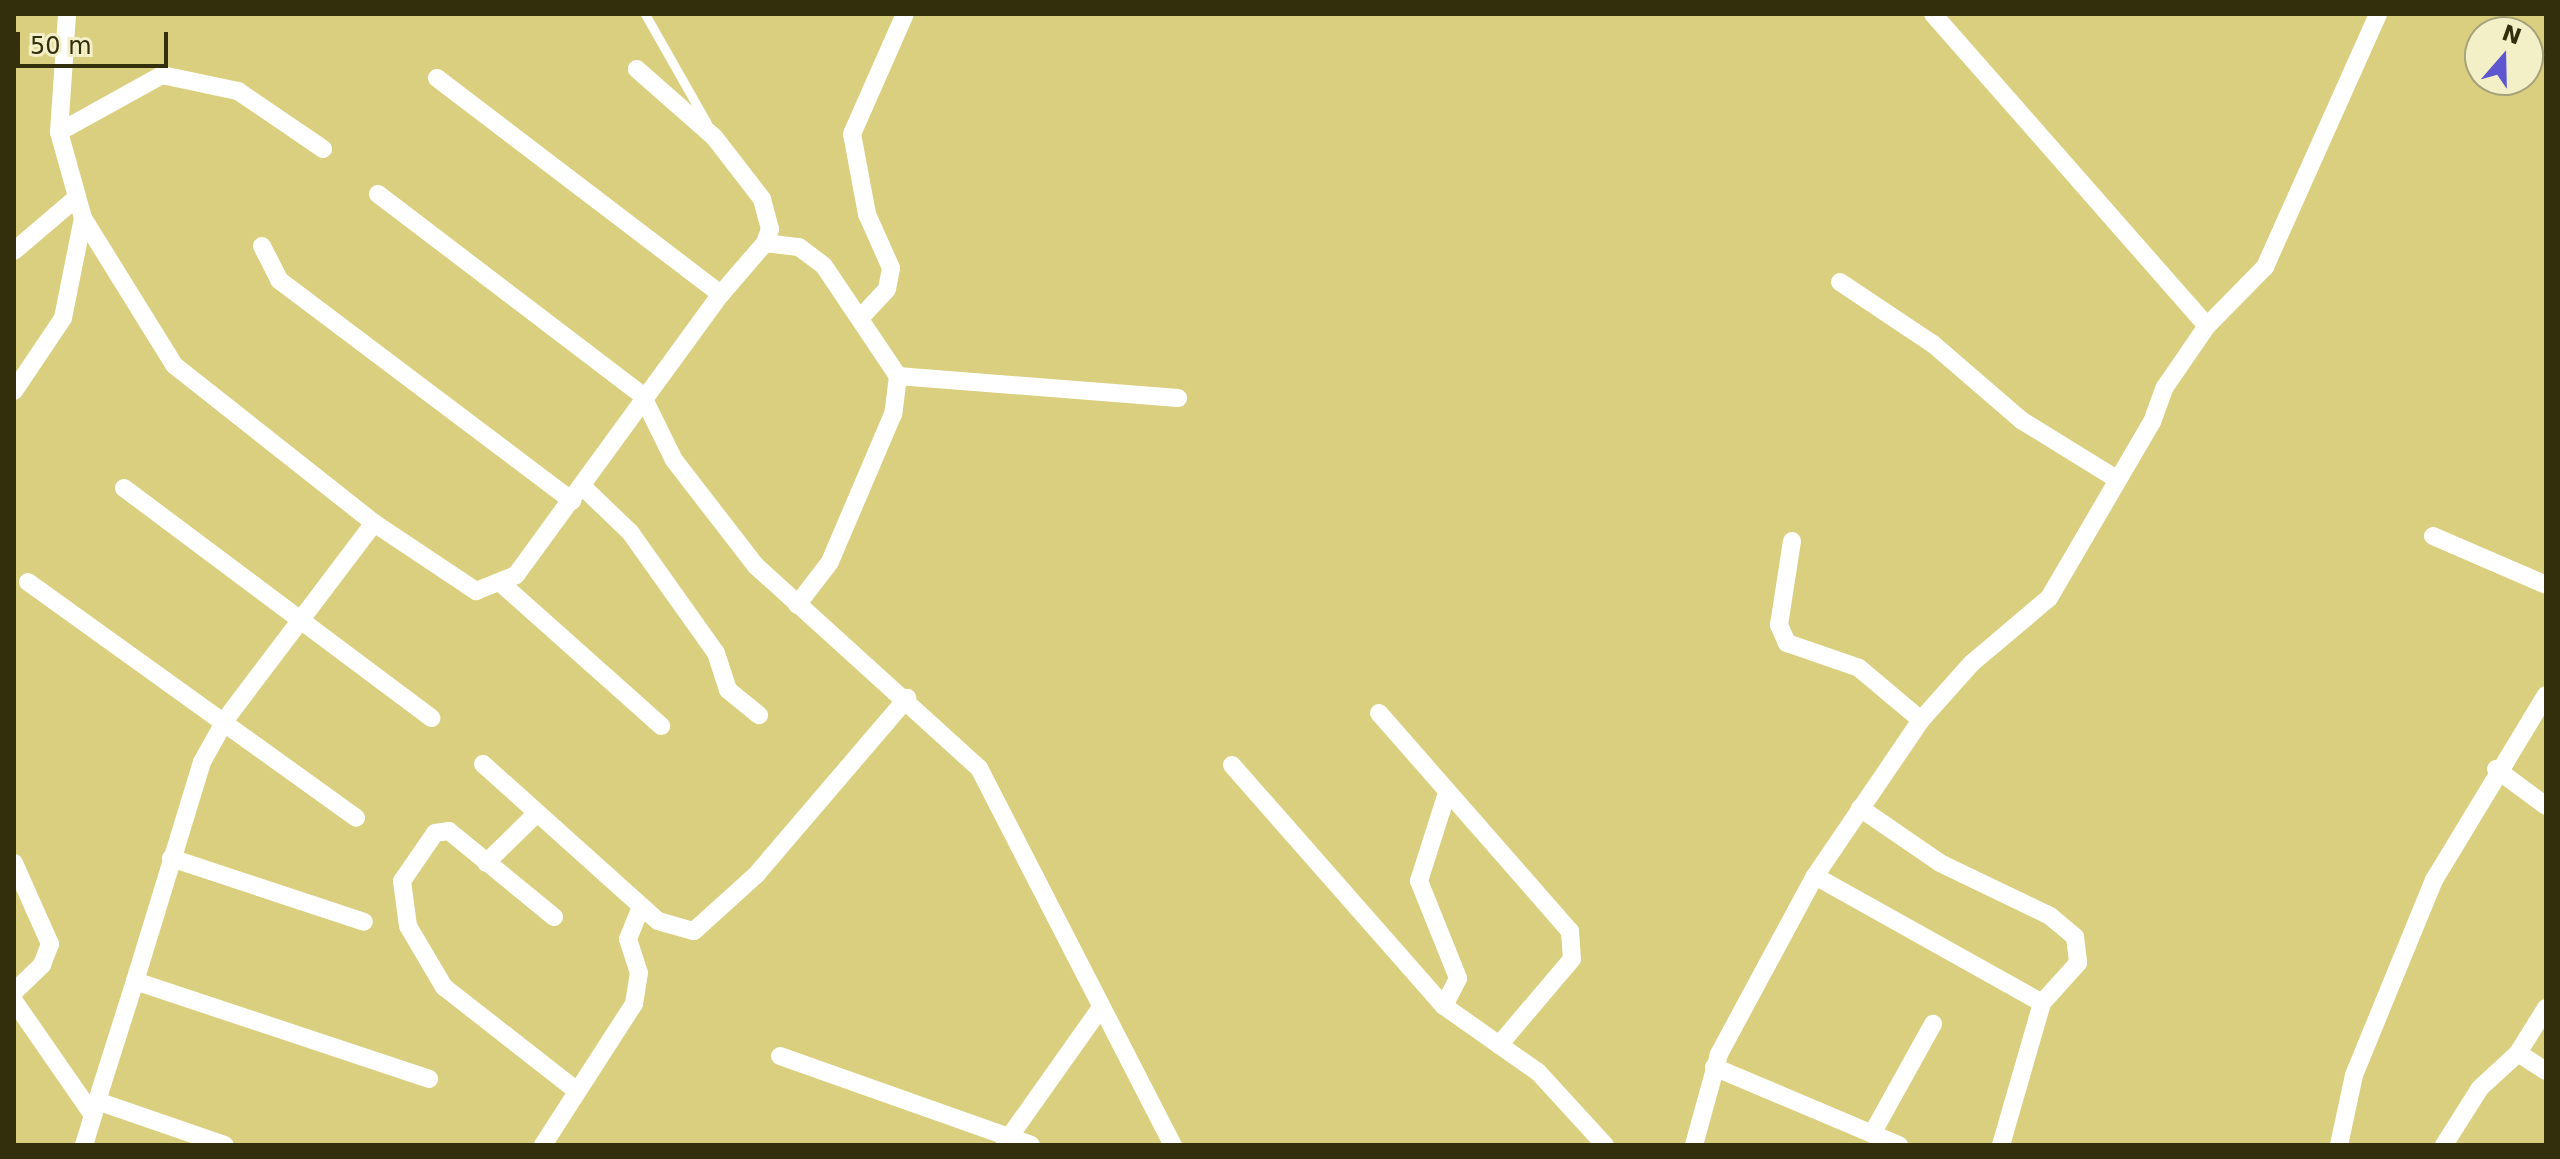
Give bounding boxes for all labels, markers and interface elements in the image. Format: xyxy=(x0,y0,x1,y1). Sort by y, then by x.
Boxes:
scale bar xyxy=(20,16,172,66)
north arrow xyxy=(2464,16,2544,96)
text: N xyxy=(2499,20,2525,50)
text: 50 m xyxy=(30,32,92,60)

